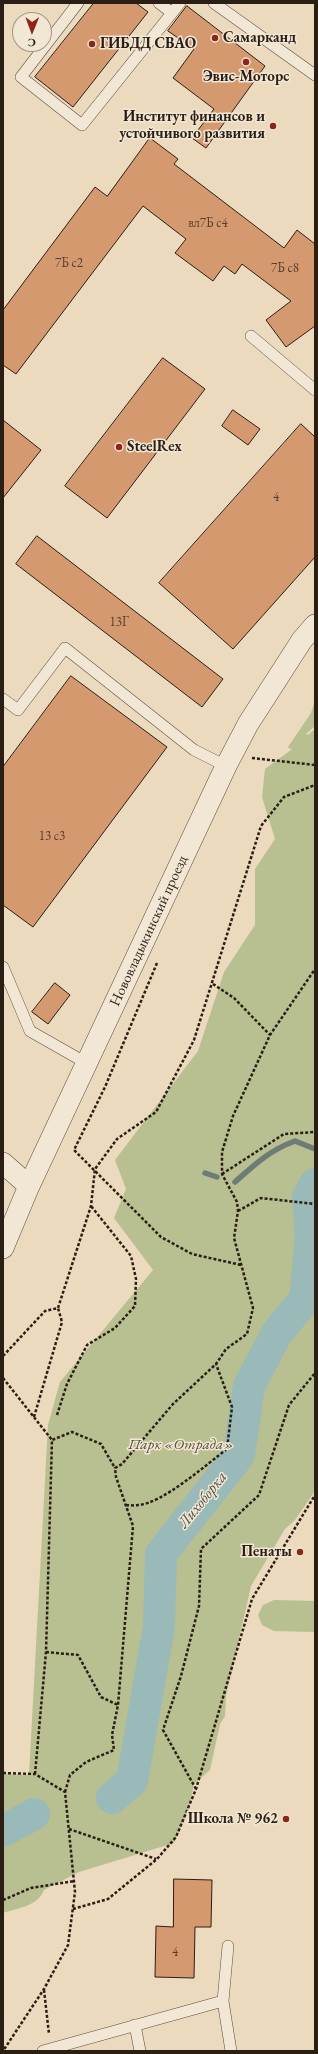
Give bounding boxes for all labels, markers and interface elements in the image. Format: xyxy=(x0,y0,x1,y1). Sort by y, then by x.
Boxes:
north arrow xyxy=(12,12,52,52)
place label: Самарканд xyxy=(223,29,296,47)
marker: Самарканд xyxy=(210,33,220,43)
place label: ГИБДД СВАО xyxy=(100,35,196,53)
text: С xyxy=(28,36,36,50)
marker: ГИБДД СВАО xyxy=(87,39,97,49)
marker: Эвис-Моторс xyxy=(241,57,251,67)
place label: Эвис-Моторс xyxy=(203,68,289,86)
place label: Институт финансов и устойчивого развития xyxy=(119,108,265,143)
marker: Институт финансов и устойчивого развития xyxy=(268,121,278,131)
house number: вл7Б с4 xyxy=(188,215,228,231)
house number: 7Б с2 xyxy=(55,255,83,271)
house number: 7Б с8 xyxy=(271,260,299,276)
place label: SteelRex xyxy=(127,438,182,456)
marker: SteelRex xyxy=(114,442,124,452)
house number: 4 xyxy=(273,489,279,505)
house number: 13Г xyxy=(109,614,129,630)
house number: 13 с3 xyxy=(39,828,65,844)
street label: Нововладыкинский проезд xyxy=(106,853,192,1009)
park label: Парк «Отрада» xyxy=(128,1436,234,1454)
water label: Лихоборка xyxy=(174,1468,232,1532)
place label: Пенаты xyxy=(241,1543,292,1561)
marker: Пенаты xyxy=(295,1547,305,1557)
place label: Школа № 962 xyxy=(188,1810,278,1828)
marker: Школа № 962 xyxy=(281,1814,291,1824)
house number: 4 xyxy=(172,1944,178,1960)

